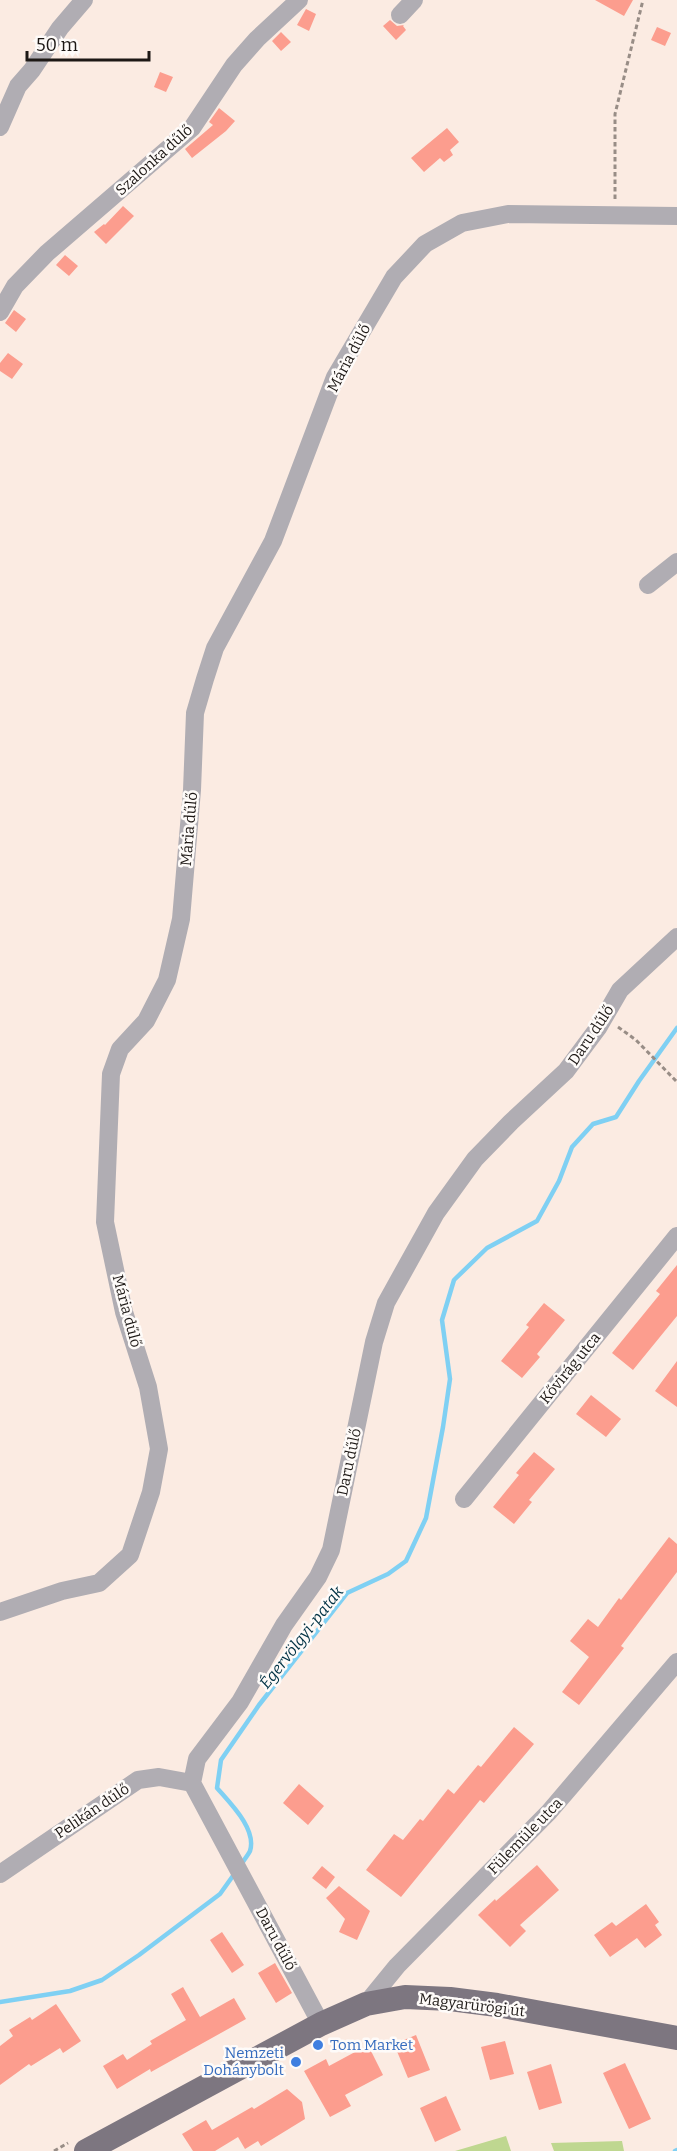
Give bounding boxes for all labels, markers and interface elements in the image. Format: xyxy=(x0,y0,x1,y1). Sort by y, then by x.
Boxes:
scale bar xyxy=(27,24,148,62)
text: 50 m xyxy=(36,34,78,56)
street label: Szalonka dűlő xyxy=(112,121,196,199)
street label: Mária dűlő xyxy=(324,321,374,395)
street label: Mária dűlő xyxy=(177,791,201,867)
street label: Daru dűlő xyxy=(564,1002,618,1068)
street label: Mária dűlő xyxy=(109,1273,145,1349)
street label: Kővirág utca xyxy=(536,1329,604,1407)
street label: Daru dűlő xyxy=(333,1427,365,1497)
water label: Égervölgyi-patak xyxy=(255,1581,347,1692)
street label: Pelikán dűlő xyxy=(51,1780,133,1842)
street label: Fülemüle utca xyxy=(484,1794,566,1878)
street label: Daru dűlő xyxy=(252,1904,300,1974)
street label: Magyarürögi út xyxy=(418,1990,527,2020)
place label: Tom Market xyxy=(330,2036,414,2054)
marker: Tom Market xyxy=(311,2038,325,2052)
place label: Nemzeti Dohánybolt xyxy=(203,2044,285,2079)
marker: Nemzeti Dohánybolt xyxy=(289,2055,303,2069)

